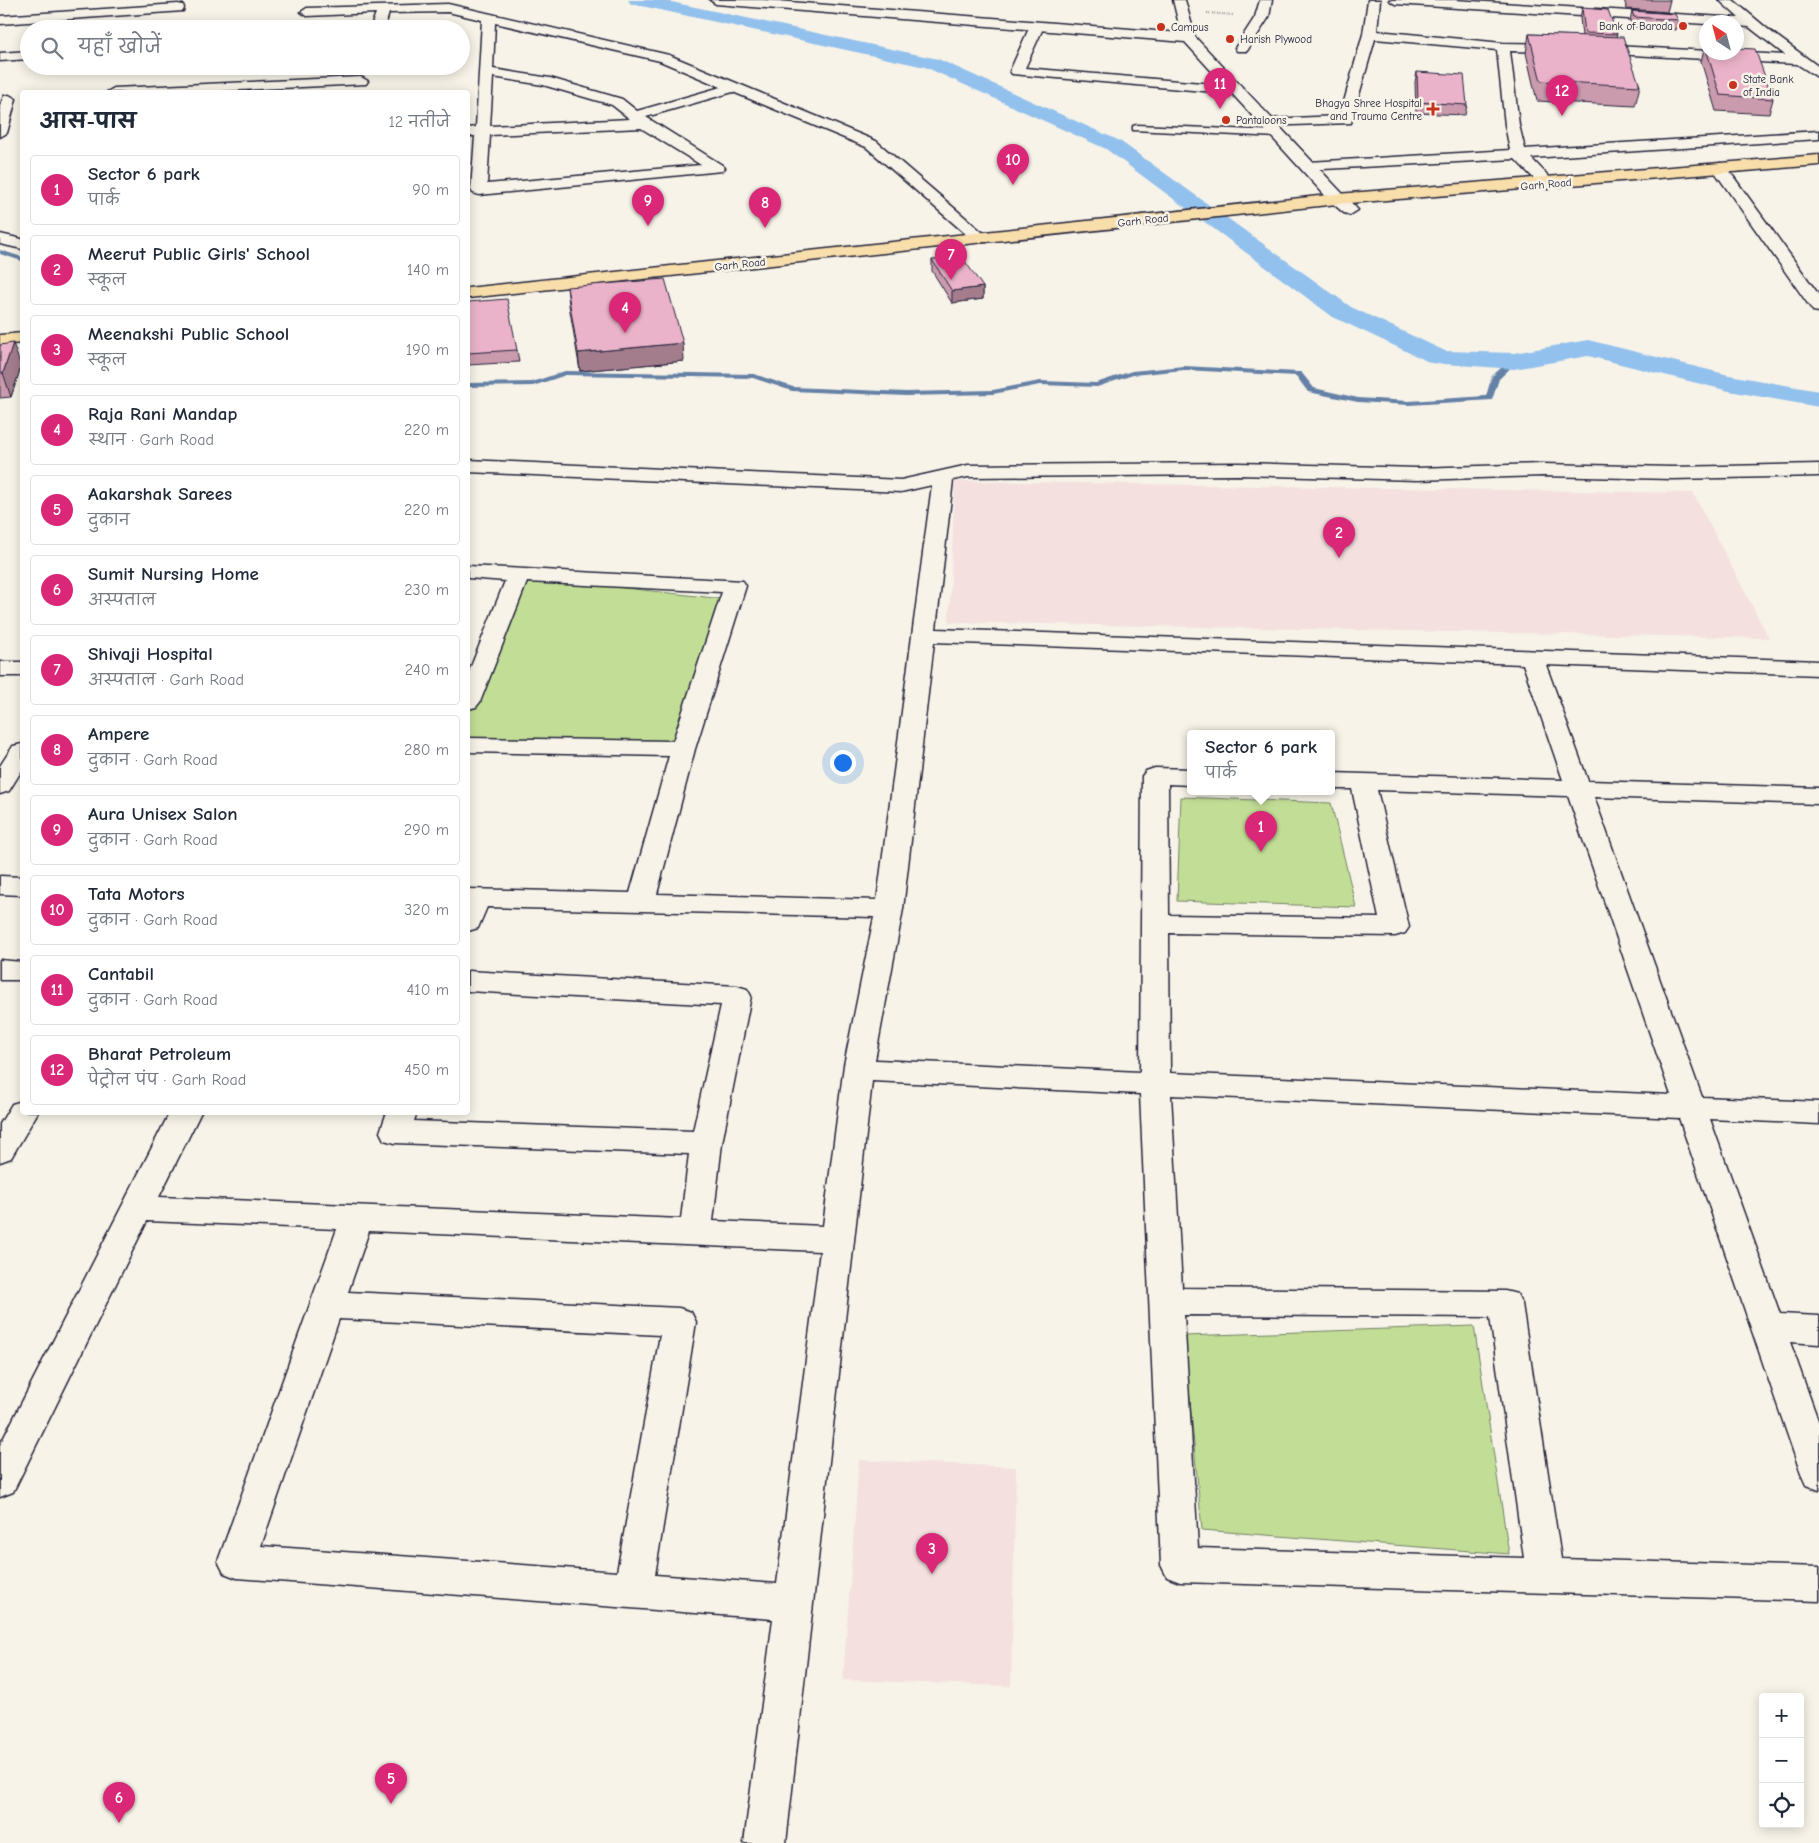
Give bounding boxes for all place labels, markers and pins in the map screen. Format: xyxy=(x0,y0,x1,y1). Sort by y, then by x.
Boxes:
place label: Bank of Baroda xyxy=(1599,20,1673,33)
marker: Bank of Baroda xyxy=(1677,20,1689,32)
marker: Campus xyxy=(1155,21,1167,33)
place label: Campus xyxy=(1171,21,1209,34)
marker: Harish Plywood xyxy=(1224,33,1236,45)
place label: Harish Plywood xyxy=(1240,33,1312,46)
pin: 11 xyxy=(1204,68,1236,109)
place label: State Bank of India xyxy=(1743,73,1794,99)
pin: 12 xyxy=(1546,75,1578,116)
marker: State Bank of India xyxy=(1727,79,1739,91)
place label: Bhagya Shree Hospital and Trauma Centre xyxy=(1315,97,1422,123)
marker: Bhagya Shree Hospital and Trauma Centre xyxy=(1426,102,1440,116)
marker: Pantaloons xyxy=(1220,114,1232,126)
place label: Pantaloons xyxy=(1236,114,1287,127)
pin: 10 xyxy=(997,144,1029,185)
pin: 9 xyxy=(632,185,664,226)
pin: 8 xyxy=(749,187,781,228)
pin: 7 xyxy=(935,239,967,280)
pin: 4 xyxy=(609,292,641,333)
pin: 2 xyxy=(1323,517,1355,558)
pin: 1 xyxy=(1245,811,1277,852)
pin: 3 xyxy=(916,1533,948,1574)
pin: 5 xyxy=(375,1763,407,1804)
pin: 6 xyxy=(103,1782,135,1823)

